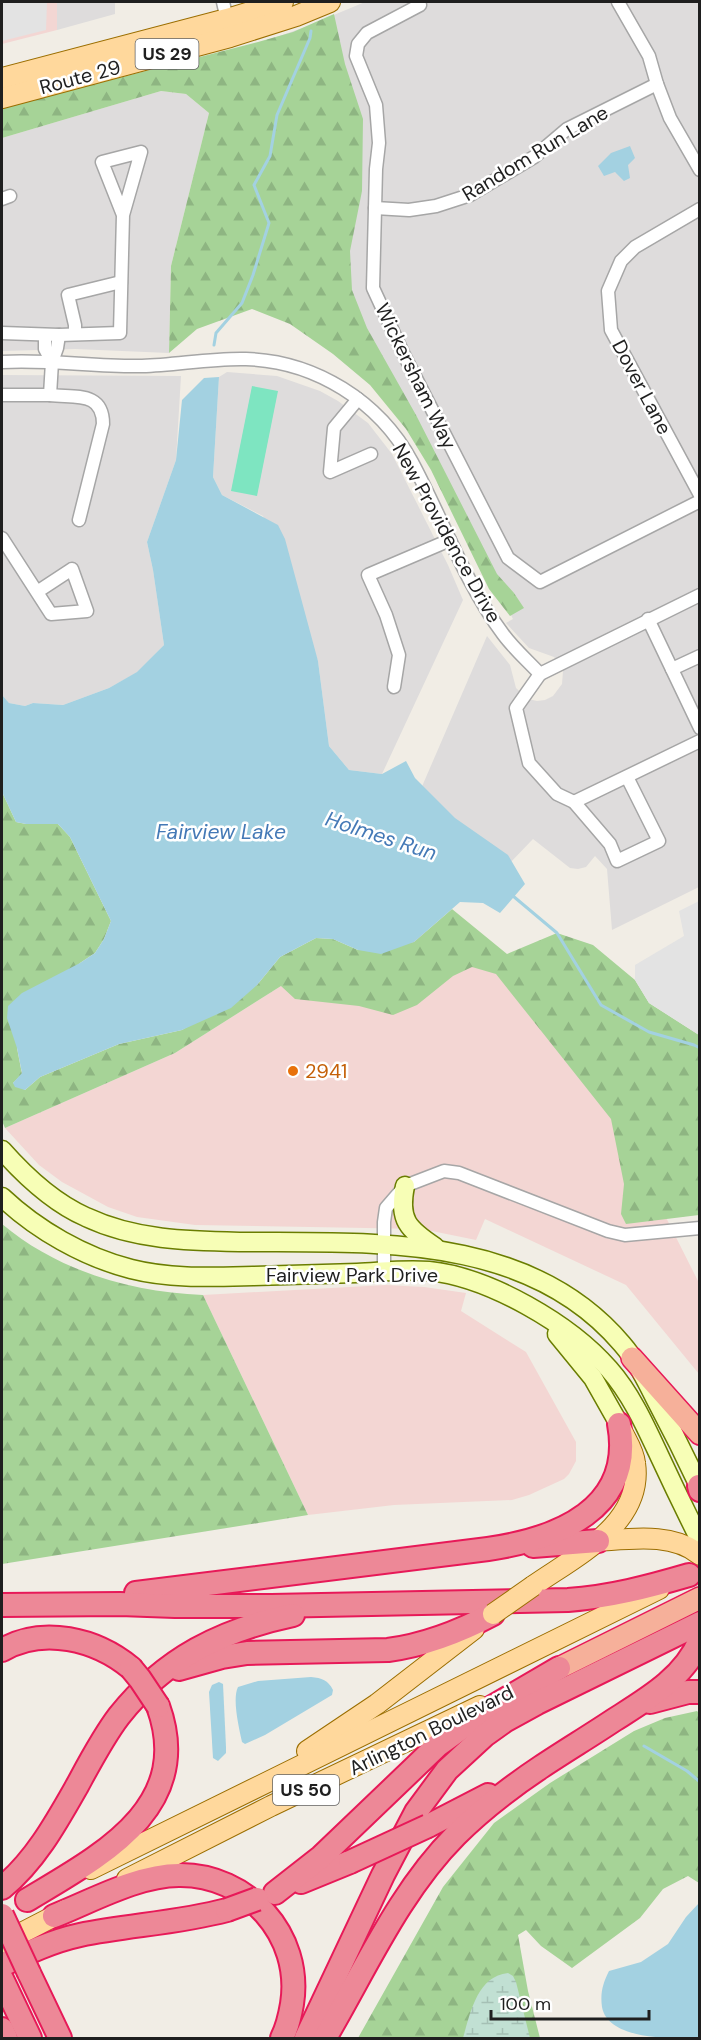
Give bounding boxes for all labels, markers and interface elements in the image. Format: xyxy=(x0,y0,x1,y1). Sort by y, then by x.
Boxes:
road number: US 29 xyxy=(136,39,198,69)
street label: Route 29 xyxy=(37,54,123,100)
street label: Random Run Lane xyxy=(457,99,613,207)
street label: Wickersham Way xyxy=(369,299,463,453)
street label: Dover Lane xyxy=(606,335,678,439)
street label: New Providence Drive xyxy=(387,439,507,627)
water label: Holmes Run xyxy=(322,805,440,867)
water label: Fairview Lake xyxy=(156,818,286,846)
place label: 2941 xyxy=(305,1058,347,1084)
marker: 2941 xyxy=(286,1064,300,1078)
street label: Fairview Park Drive xyxy=(266,1262,438,1288)
street label: Arlington Boulevard xyxy=(344,1679,518,1781)
road number: US 50 xyxy=(273,1775,339,1805)
scale bar xyxy=(491,1983,648,2021)
text: 100 m xyxy=(500,1992,551,2016)

